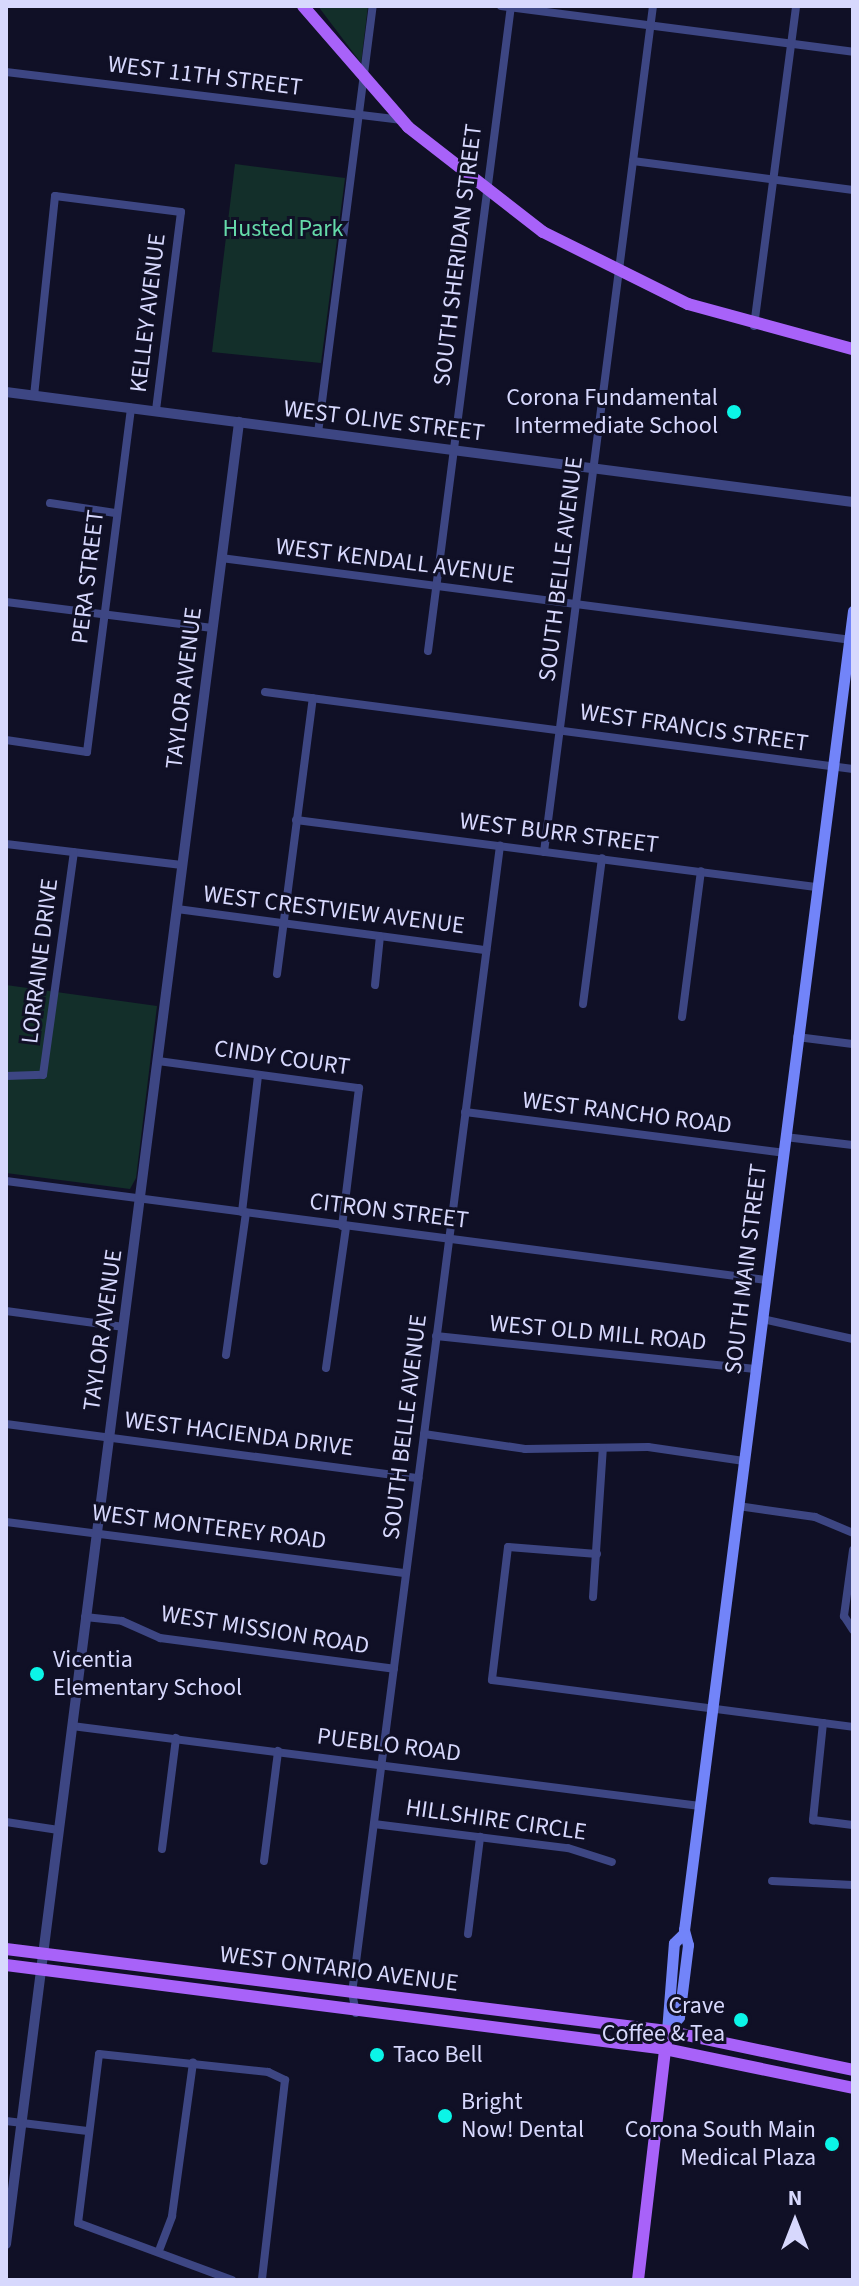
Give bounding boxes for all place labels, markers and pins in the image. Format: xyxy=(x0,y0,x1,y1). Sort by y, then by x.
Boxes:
place label: Corona Fundamental Intermediate School xyxy=(506,384,718,440)
marker: Corona Fundamental Intermediate School xyxy=(725,403,743,421)
place label: Vicentia Elementary School xyxy=(53,1646,242,1702)
marker: Vicentia Elementary School xyxy=(28,1665,46,1683)
place label: Crave Coffee & Tea xyxy=(602,1992,725,2048)
marker: Crave Coffee & Tea xyxy=(732,2011,750,2029)
place label: Taco Bell xyxy=(393,2041,483,2069)
marker: Taco Bell xyxy=(368,2046,386,2064)
place label: Bright Now! Dental xyxy=(461,2088,584,2144)
marker: Bright Now! Dental xyxy=(436,2107,454,2125)
place label: Corona South Main Medical Plaza xyxy=(625,2116,816,2172)
marker: Corona South Main Medical Plaza xyxy=(823,2135,841,2153)

